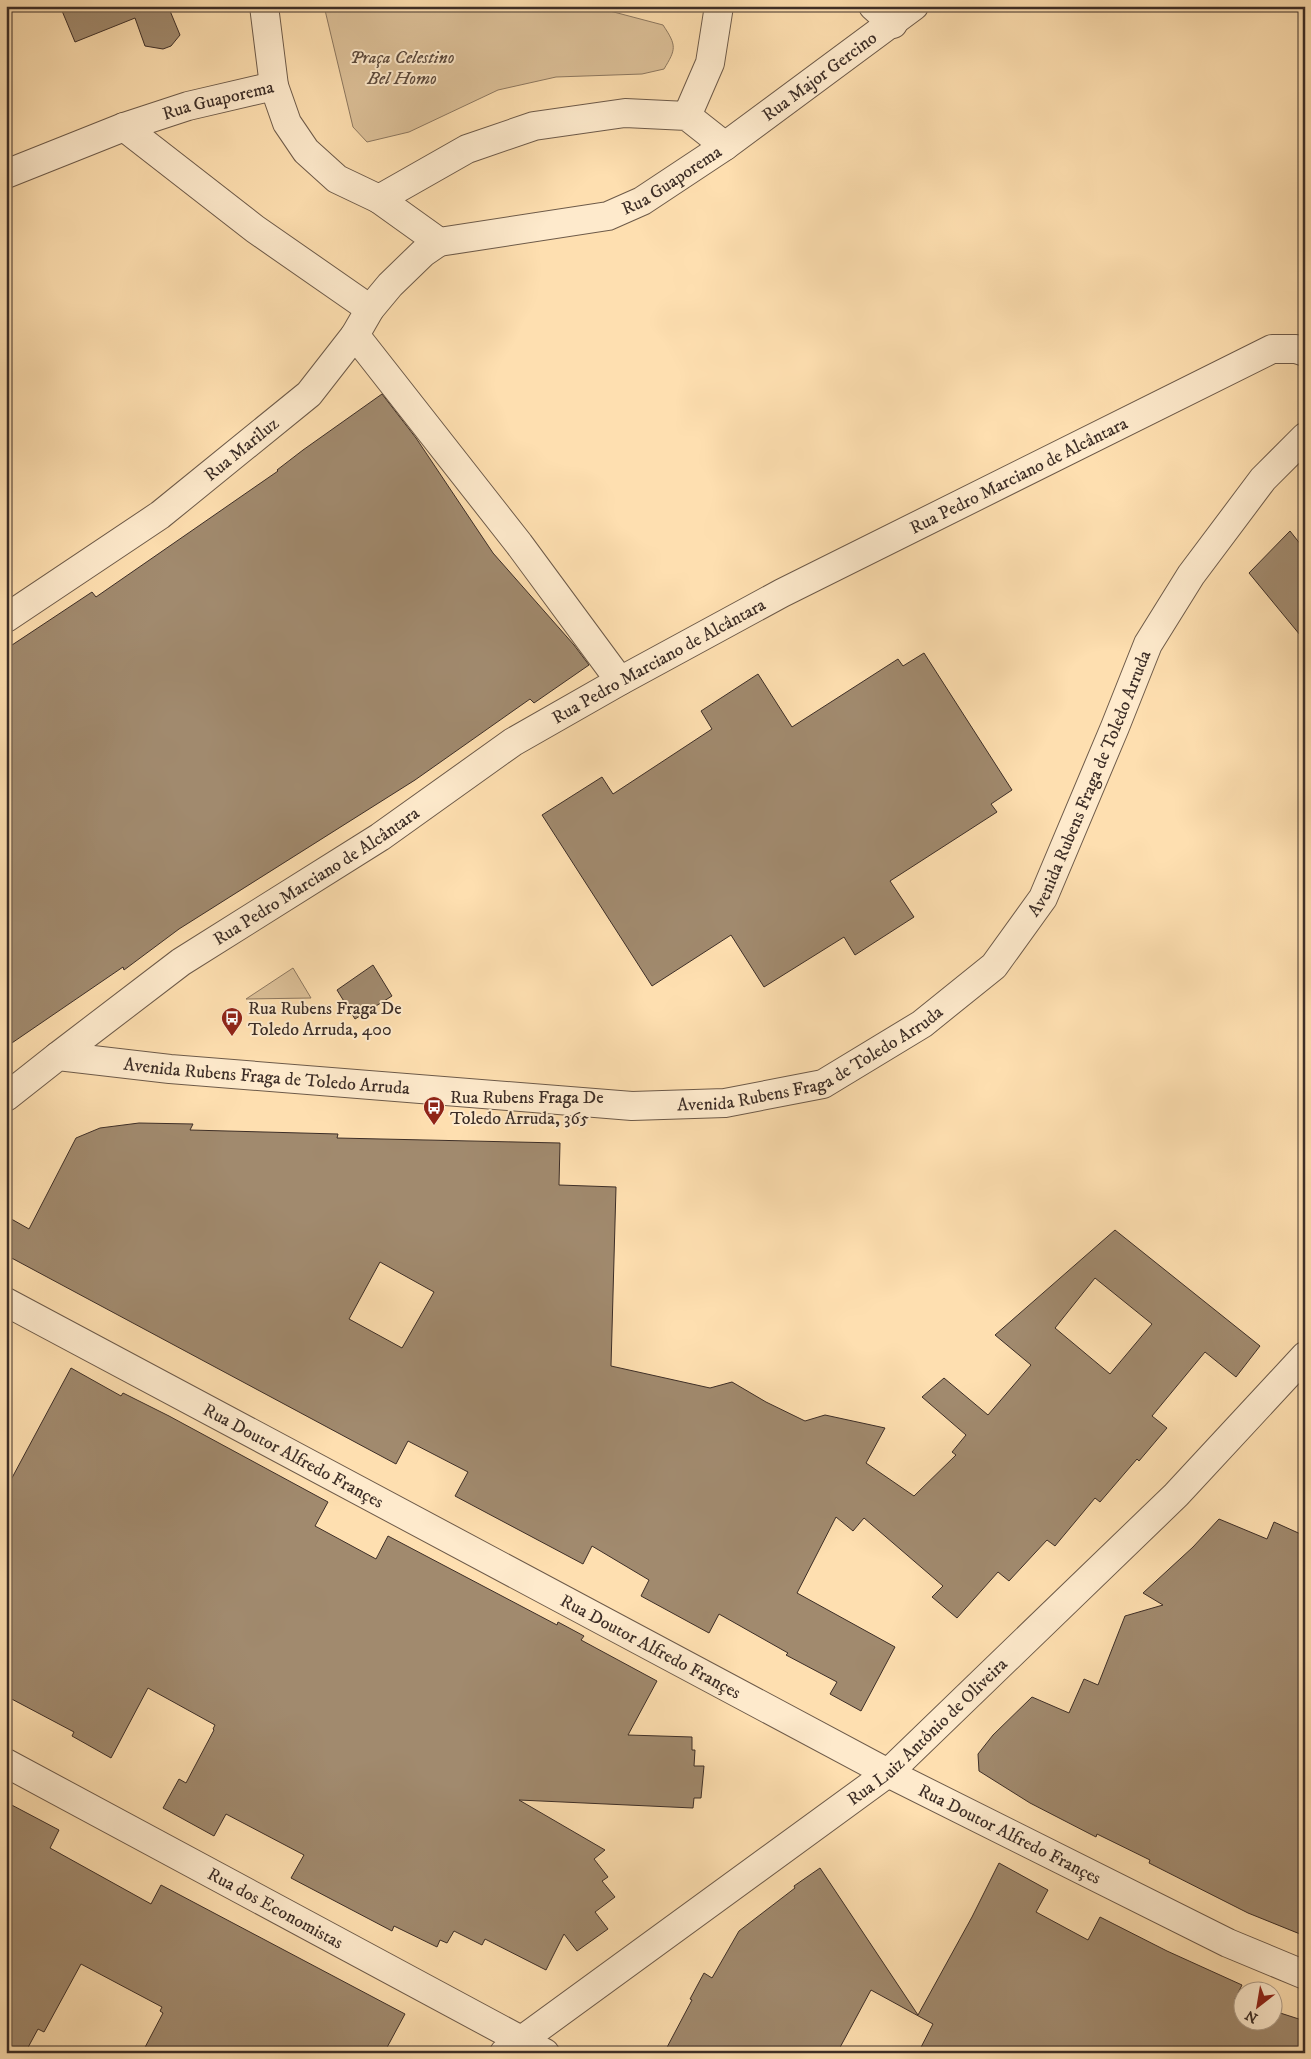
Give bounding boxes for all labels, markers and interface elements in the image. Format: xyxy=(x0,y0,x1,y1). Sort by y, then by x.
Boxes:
street label: Rua Major Gercino xyxy=(758,27,882,127)
park label: Praça Celestino Bel Homo xyxy=(350,47,455,90)
street label: Rua Guaporema xyxy=(160,76,277,126)
street label: Rua Guaporema xyxy=(619,141,727,220)
street label: Rua Pedro Marciano de Alcântara xyxy=(906,412,1132,540)
street label: Rua Mariluz xyxy=(200,413,284,487)
street label: Rua Pedro Marciano de Alcântara xyxy=(548,594,770,729)
street label: Avenida Rubens Fraga de Toledo Arruda xyxy=(1023,647,1156,921)
street label: Rua Pedro Marciano de Alcântara xyxy=(209,802,424,951)
place label: Rua Rubens Fraga De Toledo Arruda, 400 xyxy=(248,998,402,1041)
street label: Avenida Rubens Fraga de Toledo Arruda xyxy=(677,1001,948,1117)
bus stop icon: Rua Rubens Fraga De Toledo Arruda, 400 xyxy=(220,1006,244,1037)
street label: Avenida Rubens Fraga de Toledo Arruda xyxy=(122,1054,411,1100)
place label: Rua Rubens Fraga De Toledo Arruda, 365 xyxy=(450,1087,604,1130)
bus stop icon: Rua Rubens Fraga De Toledo Arruda, 365 xyxy=(422,1095,446,1126)
street label: Rua Doutor Alfredo Françes xyxy=(199,1399,387,1514)
street label: Rua Doutor Alfredo Françes xyxy=(556,1590,744,1704)
street label: Rua Luiz Antônio de Oliveira xyxy=(843,1653,1013,1811)
street label: Rua Doutor Alfredo Françes xyxy=(914,1780,1104,1890)
street label: Rua dos Economistas xyxy=(203,1863,347,1954)
north arrow xyxy=(1234,1982,1284,2032)
text: N xyxy=(1242,2005,1261,2027)

